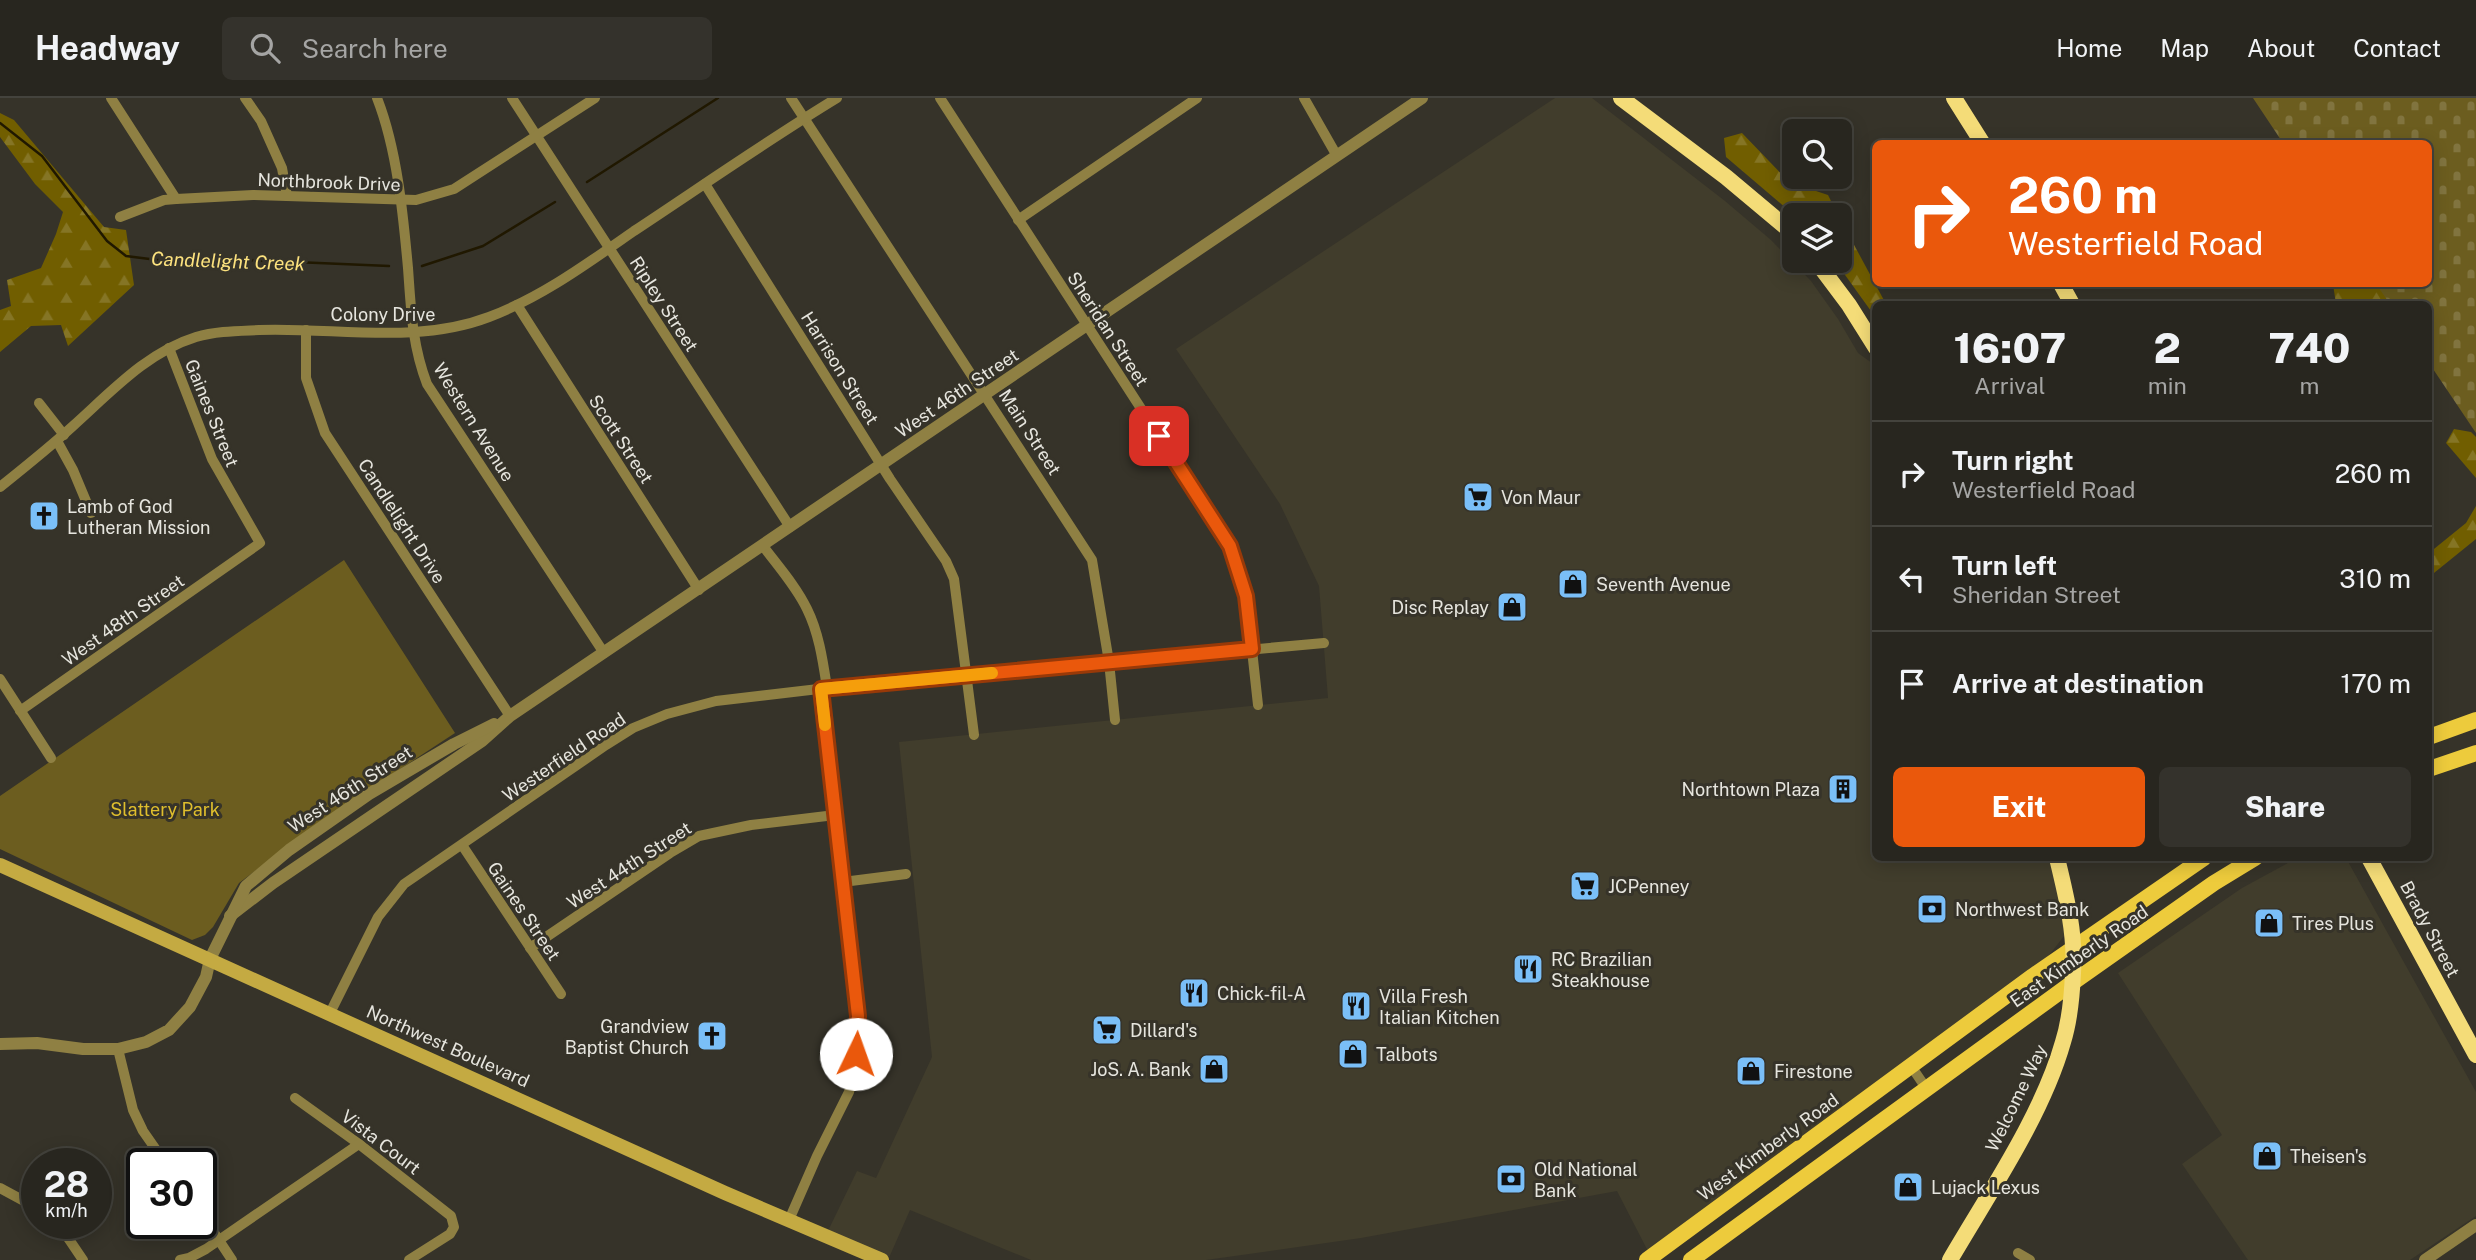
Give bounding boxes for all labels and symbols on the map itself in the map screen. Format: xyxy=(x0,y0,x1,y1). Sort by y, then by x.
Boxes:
street label: Northbrook Drive xyxy=(257,169,401,195)
water label: Candlelight Creek xyxy=(151,247,306,275)
street label: Ripley Street xyxy=(626,253,702,355)
street label: Sheridan Street xyxy=(1063,268,1153,390)
street label: Colony Drive xyxy=(331,304,435,325)
street label: Harrison Street xyxy=(797,308,883,428)
street label: West 46th Street xyxy=(892,344,1022,442)
street label: Gaines Street xyxy=(181,356,243,470)
street label: Western Avenue xyxy=(429,359,519,485)
street label: Main Street xyxy=(995,385,1065,479)
street label: Scott Street xyxy=(585,391,657,487)
pin xyxy=(1129,406,1189,466)
street label: Candlelight Drive xyxy=(354,455,450,587)
supermarket icon: Von Maur xyxy=(1461,480,1495,514)
place label: Von Maur xyxy=(1501,487,1581,508)
place label: Lamb of God Lutheran Mission xyxy=(67,496,210,538)
church icon: Lamb of God Lutheran Mission xyxy=(27,499,61,533)
shop icon: Seventh Avenue xyxy=(1556,567,1590,601)
street label: West 48th Street xyxy=(58,570,188,670)
place label: Seventh Avenue xyxy=(1596,574,1731,595)
shop icon: Disc Replay xyxy=(1495,590,1529,624)
place label: Disc Replay xyxy=(1391,597,1489,618)
street label: Westerfield Road xyxy=(499,708,629,806)
street label: West 46th Street xyxy=(284,741,416,837)
building icon: Northtown Plaza xyxy=(1826,772,1860,806)
place label: Northtown Plaza xyxy=(1682,779,1820,800)
park label: Slattery Park xyxy=(110,799,220,820)
street label: West 44th Street xyxy=(563,817,695,913)
street label: Gaines Street xyxy=(483,858,565,964)
supermarket icon: JCPenney xyxy=(1568,869,1602,903)
place label: JCPenney xyxy=(1608,876,1690,897)
street label: Brady Street xyxy=(2396,877,2464,981)
bank icon: Northwest Bank xyxy=(1915,892,1949,926)
place label: Northwest Bank xyxy=(1955,899,2089,920)
street label: East Kimberly Road xyxy=(2006,901,2152,1011)
shop icon: Tires Plus xyxy=(2252,906,2286,940)
place label: Tires Plus xyxy=(2292,913,2374,934)
place label: RC Brazilian Steakhouse xyxy=(1551,949,1652,991)
restaurant icon: RC Brazilian Steakhouse xyxy=(1511,952,1545,986)
restaurant icon: Chick-fil-A xyxy=(1177,976,1211,1010)
place label: Chick-fil-A xyxy=(1217,983,1306,1004)
place label: Villa Fresh Italian Kitchen xyxy=(1379,986,1500,1028)
restaurant icon: Villa Fresh Italian Kitchen xyxy=(1339,989,1373,1023)
street label: Northwest Boulevard xyxy=(363,1001,533,1091)
supermarket icon: Dillard's xyxy=(1090,1013,1124,1047)
place label: Grandview Baptist Church xyxy=(565,1016,689,1058)
position arrow xyxy=(819,1017,893,1091)
church icon: Grandview Baptist Church xyxy=(695,1019,729,1053)
place label: Dillard's xyxy=(1130,1020,1197,1041)
shop icon: Talbots xyxy=(1336,1037,1370,1071)
street label: Welcome Way xyxy=(1981,1041,2051,1155)
place label: Talbots xyxy=(1376,1044,1438,1065)
shop icon: JoS. A. Bank xyxy=(1197,1052,1231,1086)
shop icon: Firestone xyxy=(1734,1054,1768,1088)
place label: JoS. A. Bank xyxy=(1090,1059,1191,1080)
place label: Firestone xyxy=(1774,1061,1853,1082)
street label: West Kimberly Road xyxy=(1694,1089,1842,1205)
street label: Vista Court xyxy=(337,1105,425,1179)
shop icon: Theisen's xyxy=(2250,1139,2284,1173)
place label: Theisen's xyxy=(2290,1146,2367,1167)
speed limit sign: 30 xyxy=(126,1148,217,1239)
place label: Old National Bank xyxy=(1534,1159,1638,1201)
bank icon: Old National Bank xyxy=(1494,1162,1528,1196)
shop icon: Lujack Lexus xyxy=(1891,1170,1925,1204)
place label: Lujack Lexus xyxy=(1931,1177,2040,1198)

